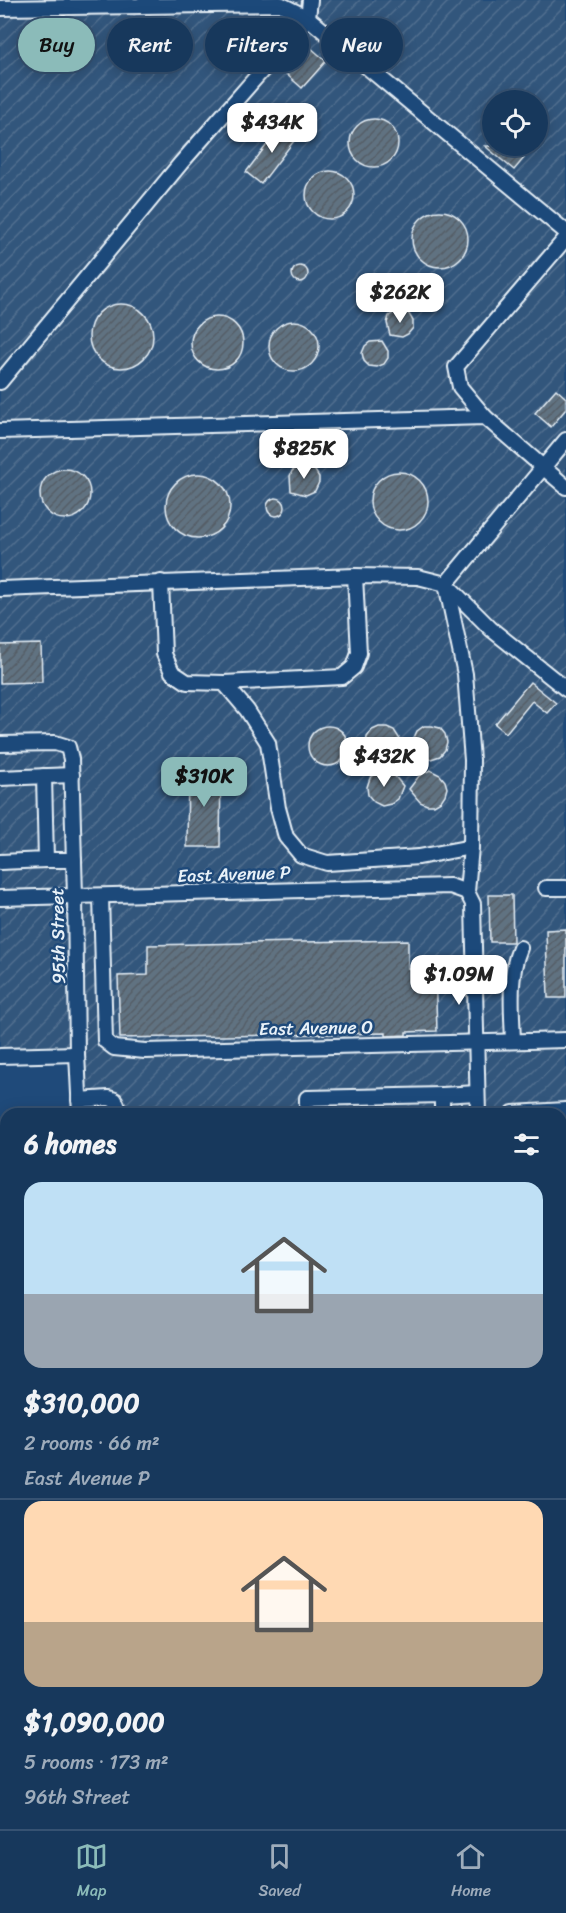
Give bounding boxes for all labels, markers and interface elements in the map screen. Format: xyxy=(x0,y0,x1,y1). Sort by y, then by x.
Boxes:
chip: Buy xyxy=(18,18,95,72)
chip: Rent xyxy=(107,18,193,72)
chip: Filters xyxy=(205,18,309,72)
chip: New xyxy=(321,18,403,72)
map controls xyxy=(482,90,548,156)
button: locate xyxy=(482,90,548,156)
pin: $434K xyxy=(230,103,314,154)
text: $434K xyxy=(241,105,303,140)
pin: $262K xyxy=(358,273,442,324)
text: $262K xyxy=(370,275,430,310)
pin: $825K xyxy=(262,429,346,480)
text: $825K xyxy=(273,431,335,466)
pin: $432K xyxy=(342,737,426,788)
text: $432K xyxy=(354,739,414,774)
pin: $310K xyxy=(162,757,246,808)
text: $310K xyxy=(175,759,233,794)
street label: East Avenue P xyxy=(177,856,291,892)
street label: 95th Street xyxy=(41,887,75,984)
pin: $1.09M xyxy=(410,955,508,1006)
text: $1.09M xyxy=(424,957,494,992)
street label: East Avenue O xyxy=(259,1011,373,1045)
text: 6 homes xyxy=(24,1121,116,1167)
icon: filters xyxy=(510,1128,543,1161)
icon: home xyxy=(230,1221,338,1329)
text: $310,000 xyxy=(24,1380,140,1426)
text: 2 rooms · 66 m² xyxy=(24,1426,160,1461)
text: East Avenue P xyxy=(24,1461,150,1496)
icon: home xyxy=(230,1540,338,1648)
text: $1,090,000 xyxy=(24,1699,165,1745)
text: 5 rooms · 173 m² xyxy=(24,1745,169,1780)
text: 96th Street xyxy=(24,1780,130,1815)
tab: Map xyxy=(75,1840,108,1905)
tab: Saved xyxy=(258,1840,301,1905)
tab: Home xyxy=(451,1840,491,1905)

